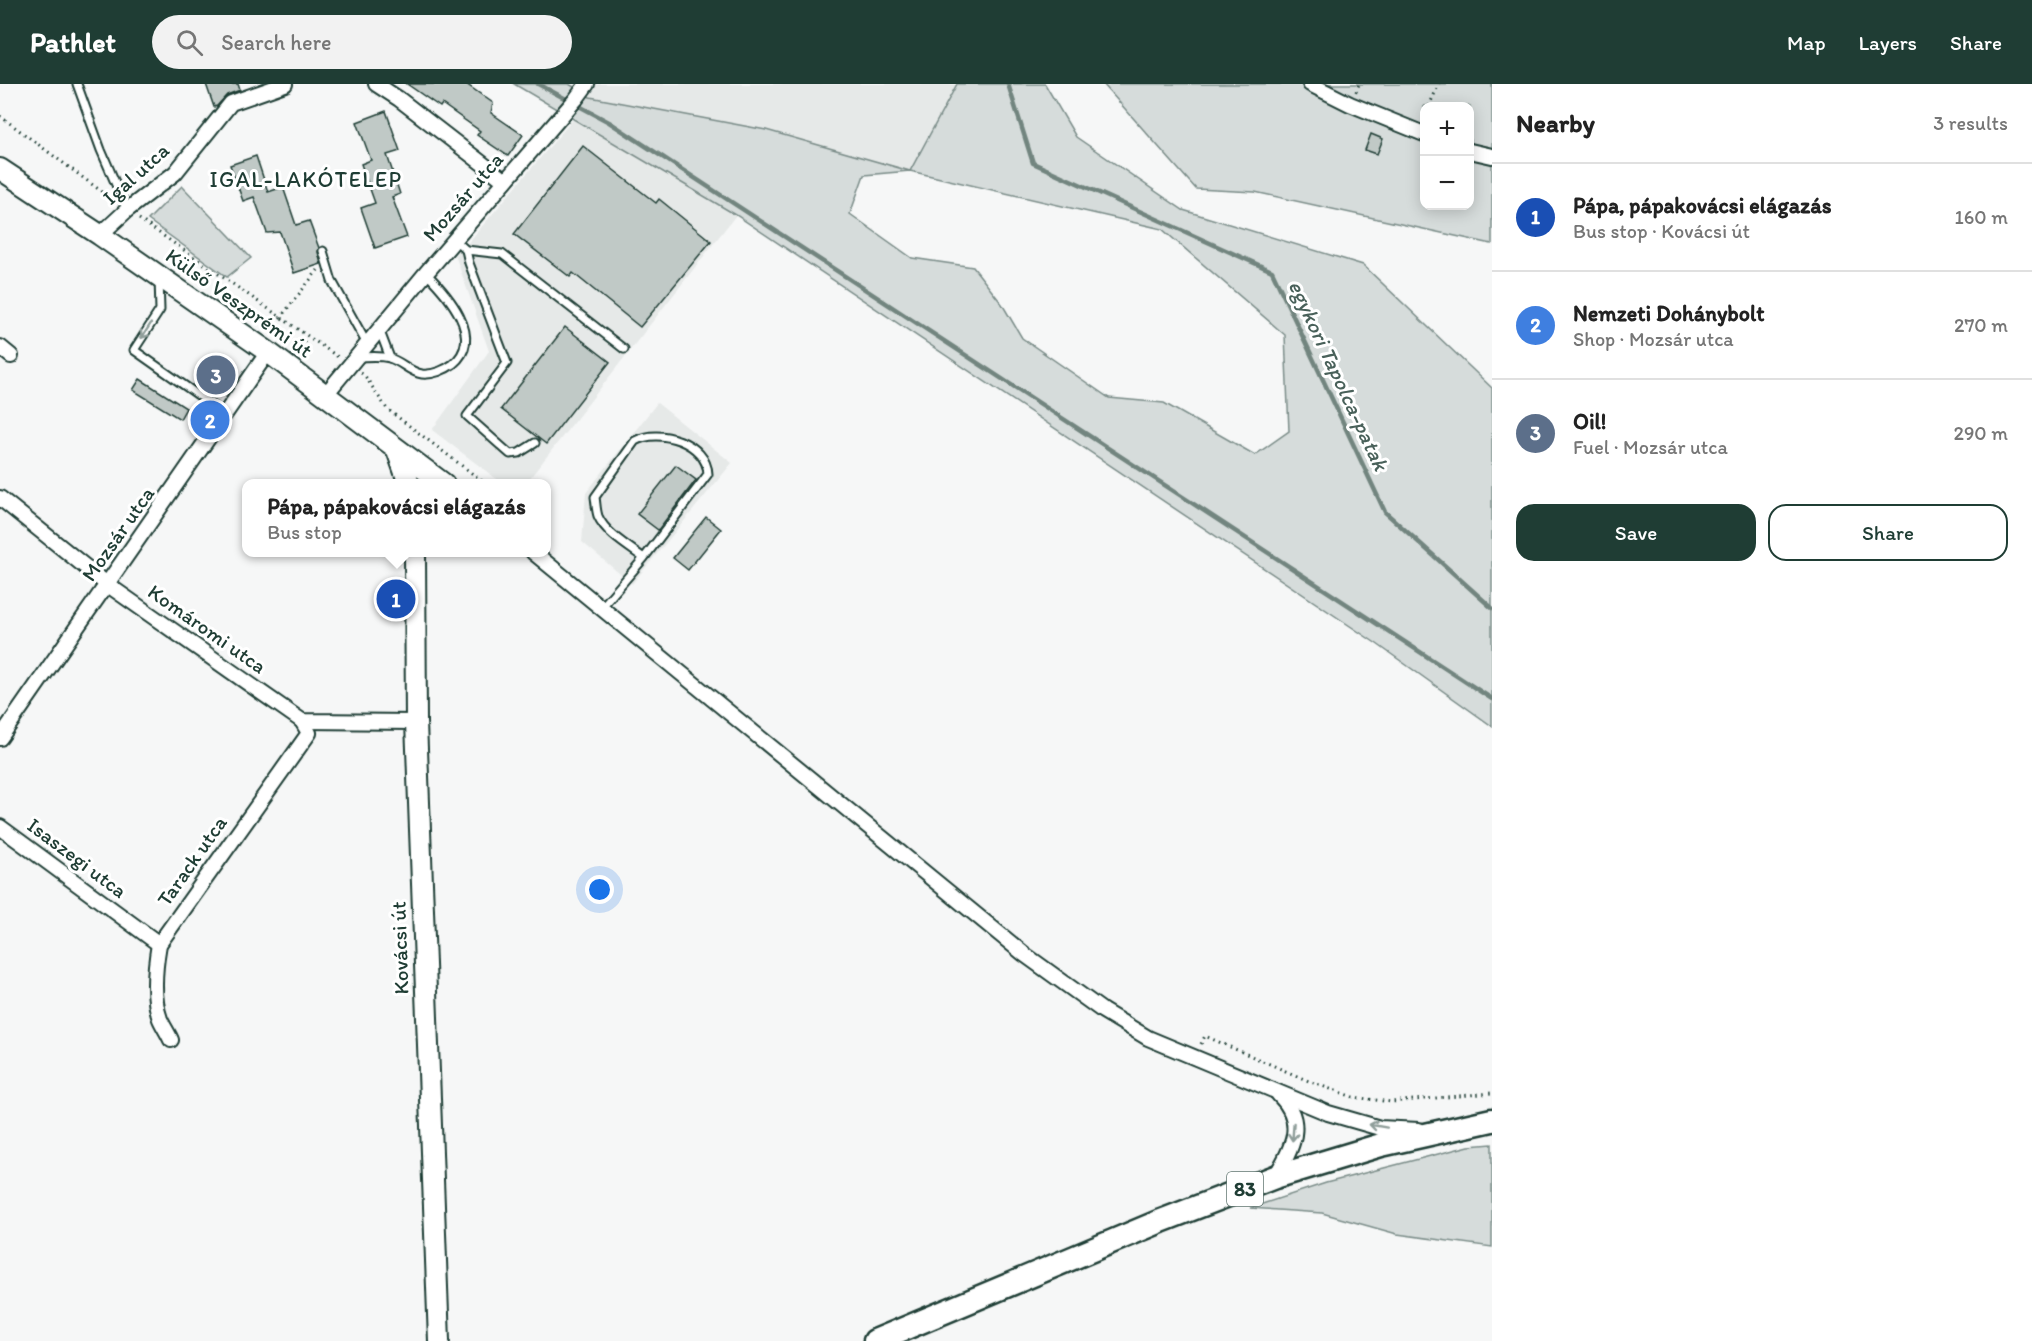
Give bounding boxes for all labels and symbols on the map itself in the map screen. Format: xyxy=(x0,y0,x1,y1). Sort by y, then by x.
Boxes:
street label: Igal utca xyxy=(97,137,174,210)
street label: Mozsár utca xyxy=(417,147,508,246)
district label: IGAL-LAKÓTELEP xyxy=(209,166,403,193)
street label: Külső Veszprémi út xyxy=(161,243,317,363)
water label: egykori Tapolca-patak xyxy=(1283,276,1395,476)
one-way arrow xyxy=(140,322,152,339)
pin: 3 xyxy=(196,352,236,398)
pin: 2 xyxy=(190,398,230,442)
street label: Mozsár utca xyxy=(76,481,159,586)
pin: 1 xyxy=(376,576,416,622)
street label: Komáromi utca xyxy=(143,579,271,679)
street label: Tarack utca xyxy=(151,811,232,911)
street label: Isaszegi utca xyxy=(23,812,132,903)
your location xyxy=(585,875,614,904)
street label: Kovácsi út xyxy=(385,901,414,995)
one-way arrow xyxy=(1288,1121,1299,1141)
one-way arrow xyxy=(1369,1121,1388,1132)
road number: 83 xyxy=(1227,1172,1263,1206)

